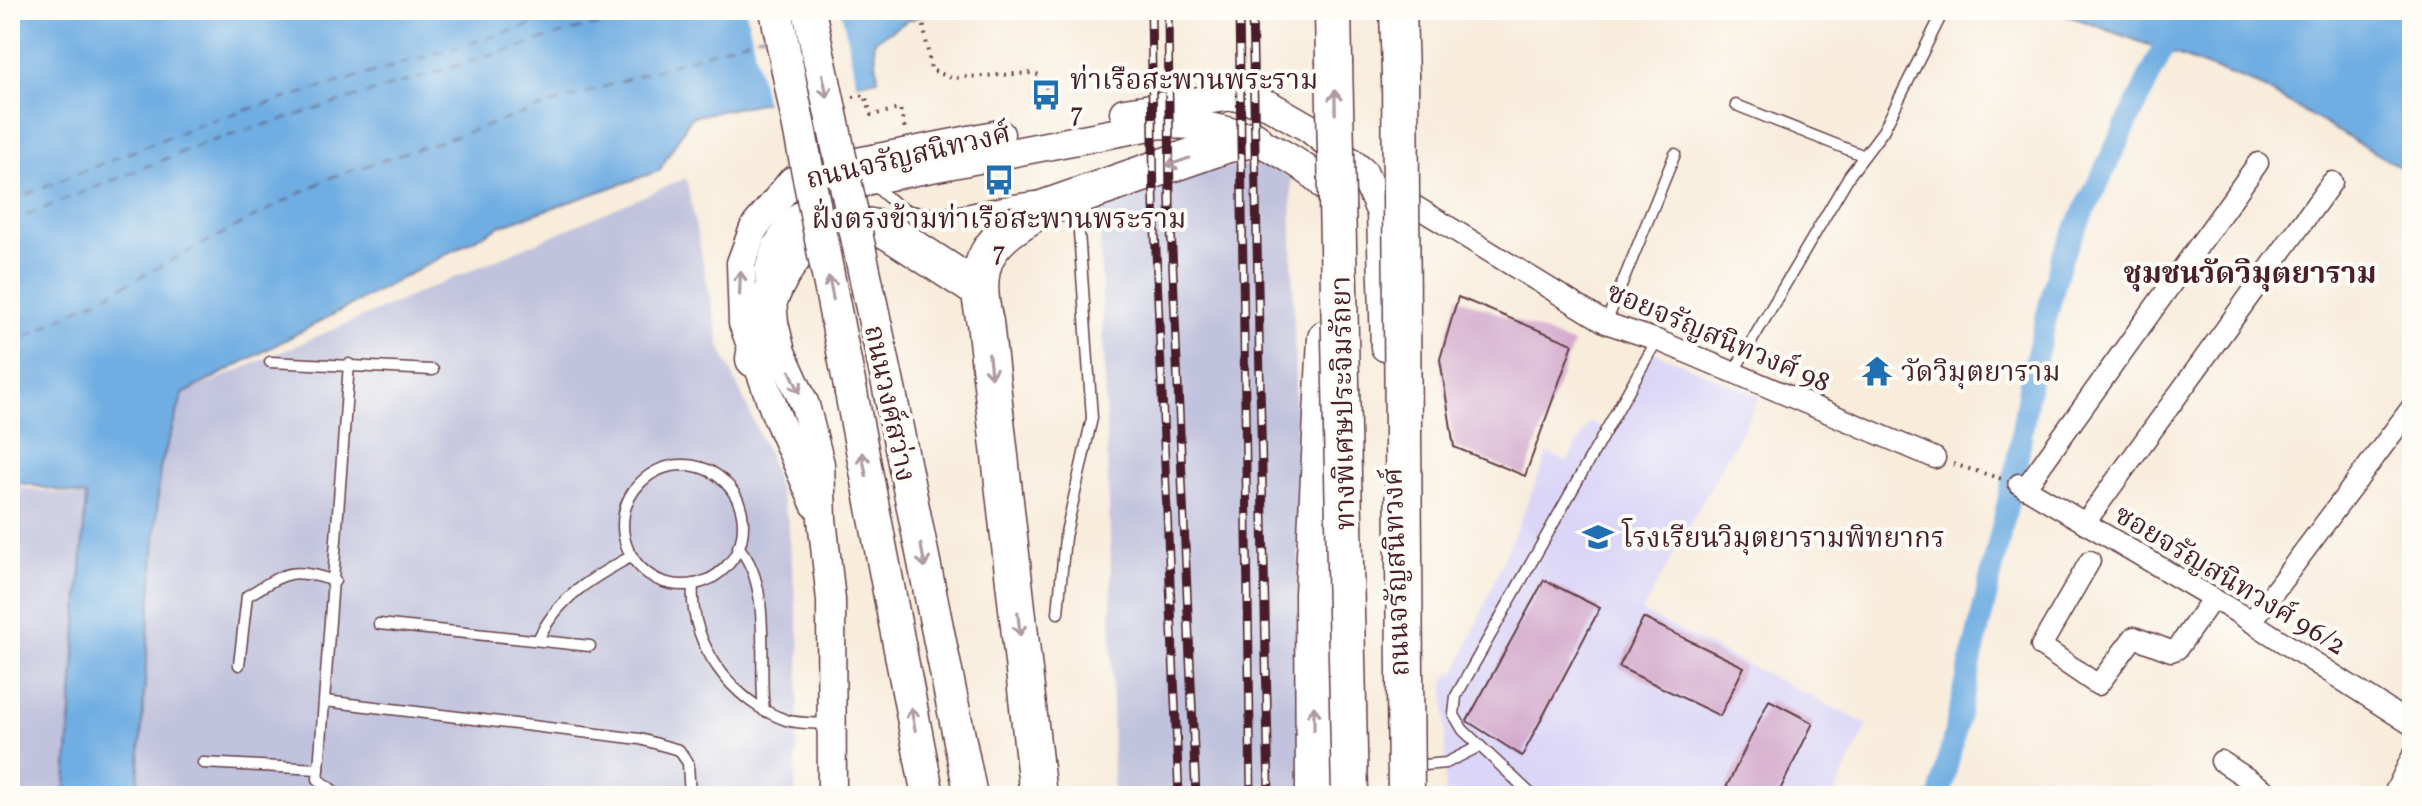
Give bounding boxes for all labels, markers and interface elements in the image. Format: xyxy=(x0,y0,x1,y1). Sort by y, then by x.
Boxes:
place label: ท่าเรือสะพานพระราม 7 xyxy=(1070,62,1318,133)
one-way arrow xyxy=(818,73,833,99)
bus stop icon: ท่าเรือสะพานพระราม 7 xyxy=(1029,78,1063,112)
one-way arrow xyxy=(1327,89,1342,116)
street label: ถนนจรัญสนิทวงศ์ xyxy=(802,115,1015,200)
one-way arrow xyxy=(1166,155,1191,170)
bus stop icon: ฝั่งตรงข้ามท่าเรือสะพานพระราม 7 xyxy=(982,163,1016,197)
place label: ฝั่งตรงข้ามท่าเรือสะพานพระราม 7 xyxy=(812,198,1186,272)
district label: ชุมชนวัดวิมุตยาราม xyxy=(2123,254,2377,296)
one-way arrow xyxy=(732,270,747,297)
street label: ซอยจรัญสนิทวงศ์ 98 xyxy=(1600,274,1836,403)
one-way arrow xyxy=(822,276,837,301)
street label: ทางพิเศษประจิมรัถยา xyxy=(1323,276,1366,530)
street label: ถนนวงศ์สว่าง xyxy=(853,322,924,485)
one-way arrow xyxy=(982,352,997,379)
temple icon: วัดวิมุตยาราม xyxy=(1860,354,1894,388)
place label: วัดวิมุตยาราม xyxy=(1901,354,2061,393)
one-way arrow xyxy=(788,370,803,394)
one-way arrow xyxy=(856,452,871,477)
street label: ถนนจรัญสนิทวงศ์ xyxy=(1374,467,1421,677)
street label: ซอยจรัญสนิทวงศ์ 96/2 xyxy=(2106,496,2353,666)
place label: โรงเรียนวิมุตยารามพิทยากร xyxy=(1621,518,1945,559)
school or university icon: โรงเรียนวิมุตยารามพิทยากร xyxy=(1581,520,1615,554)
one-way arrow xyxy=(916,543,931,569)
one-way arrow xyxy=(1012,611,1027,637)
one-way arrow xyxy=(1306,705,1322,732)
one-way arrow xyxy=(905,707,920,733)

